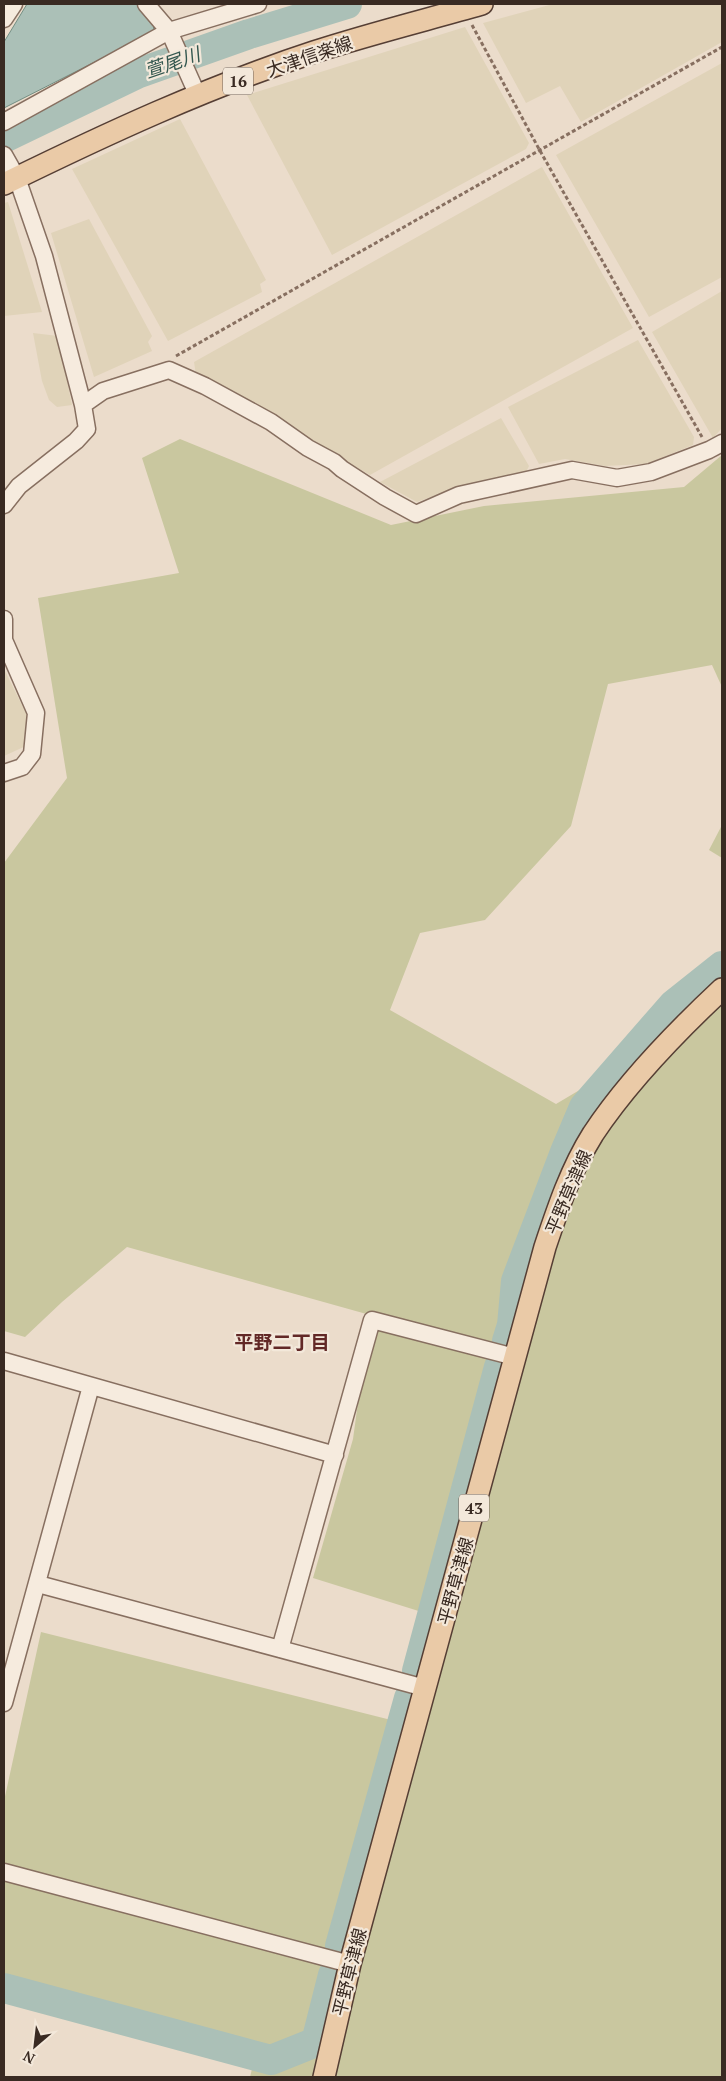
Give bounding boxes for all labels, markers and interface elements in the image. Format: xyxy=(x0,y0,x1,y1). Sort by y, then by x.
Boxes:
street label: 大津信楽線 xyxy=(263,30,355,82)
water label: 萱尾川 xyxy=(141,40,205,83)
road number: 16 xyxy=(223,68,253,94)
street label: 平野草津線 xyxy=(539,1146,597,1238)
district label: 平野二丁目 xyxy=(234,1329,330,1354)
road number: 43 xyxy=(459,1495,489,1522)
street label: 平野草津線 xyxy=(432,1534,478,1628)
street label: 平野草津線 xyxy=(326,1925,372,2019)
north arrow xyxy=(10,2021,60,2071)
text: N xyxy=(19,2047,38,2069)

